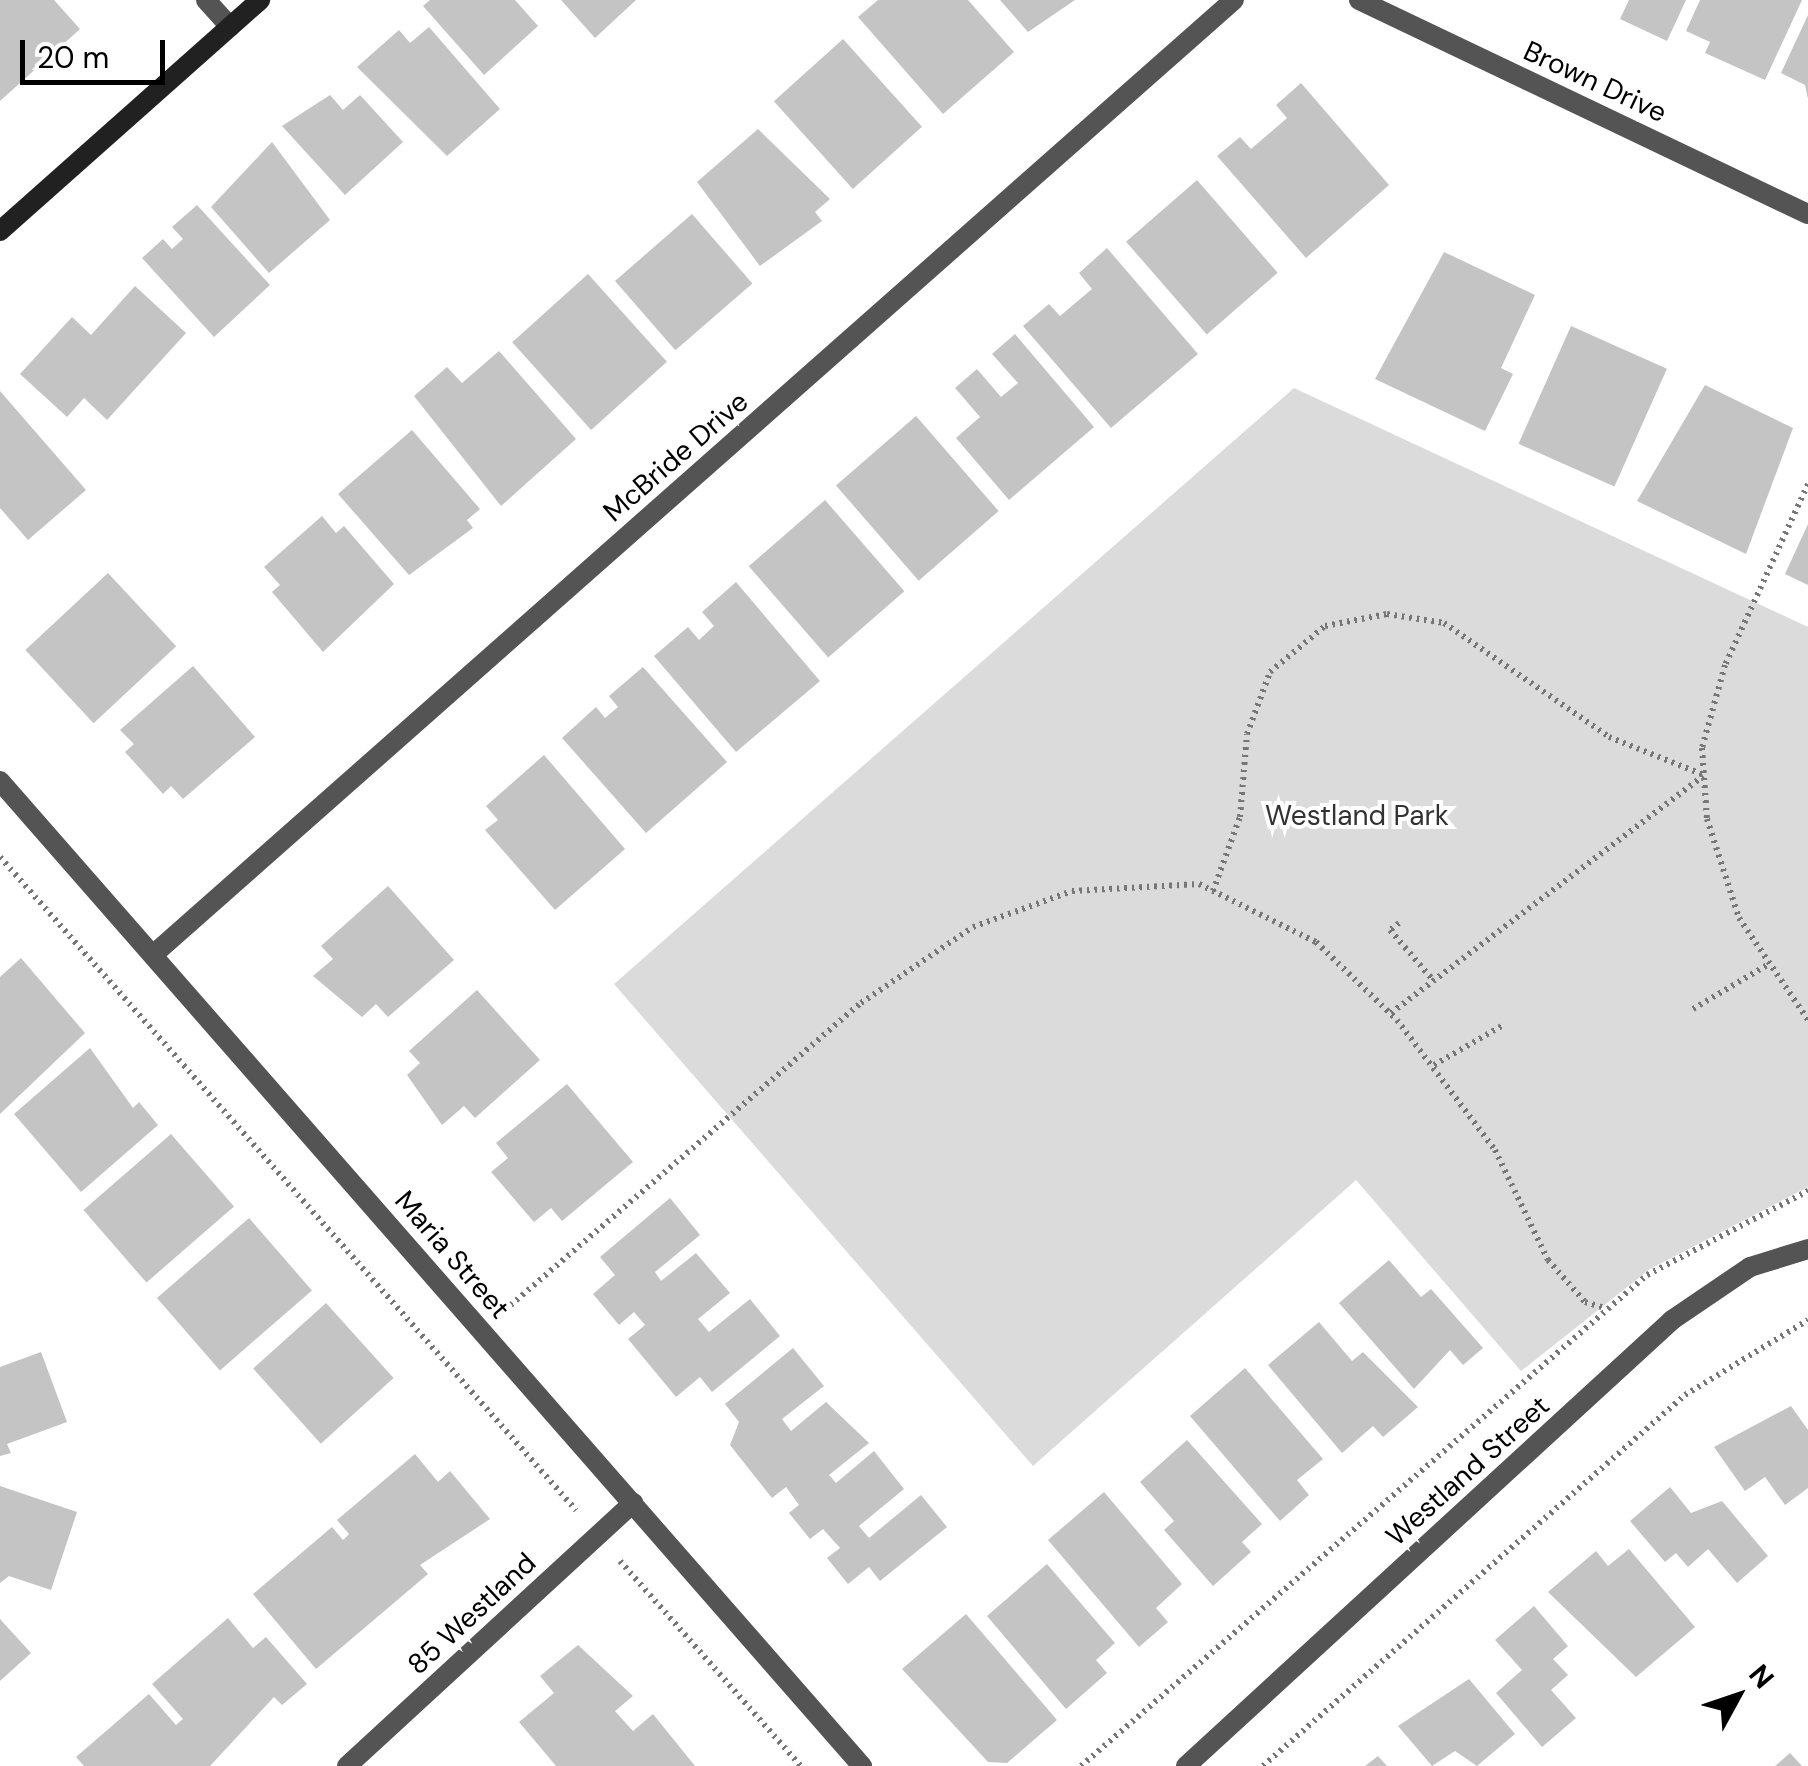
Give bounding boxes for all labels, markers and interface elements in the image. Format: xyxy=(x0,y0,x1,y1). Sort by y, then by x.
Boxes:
scale bar xyxy=(25,20,170,82)
street label: Brown Drive xyxy=(1518,34,1672,130)
text: 20 m xyxy=(37,38,109,77)
street label: McBride Drive xyxy=(597,385,755,529)
park label: Westland Park xyxy=(1265,799,1449,833)
street label: Maria Street xyxy=(388,1184,516,1326)
street label: Westland Street xyxy=(1380,1389,1556,1553)
street label: 85 Westland xyxy=(401,1546,543,1682)
north arrow xyxy=(1688,1646,1788,1746)
text: N xyxy=(1741,1657,1782,1696)

